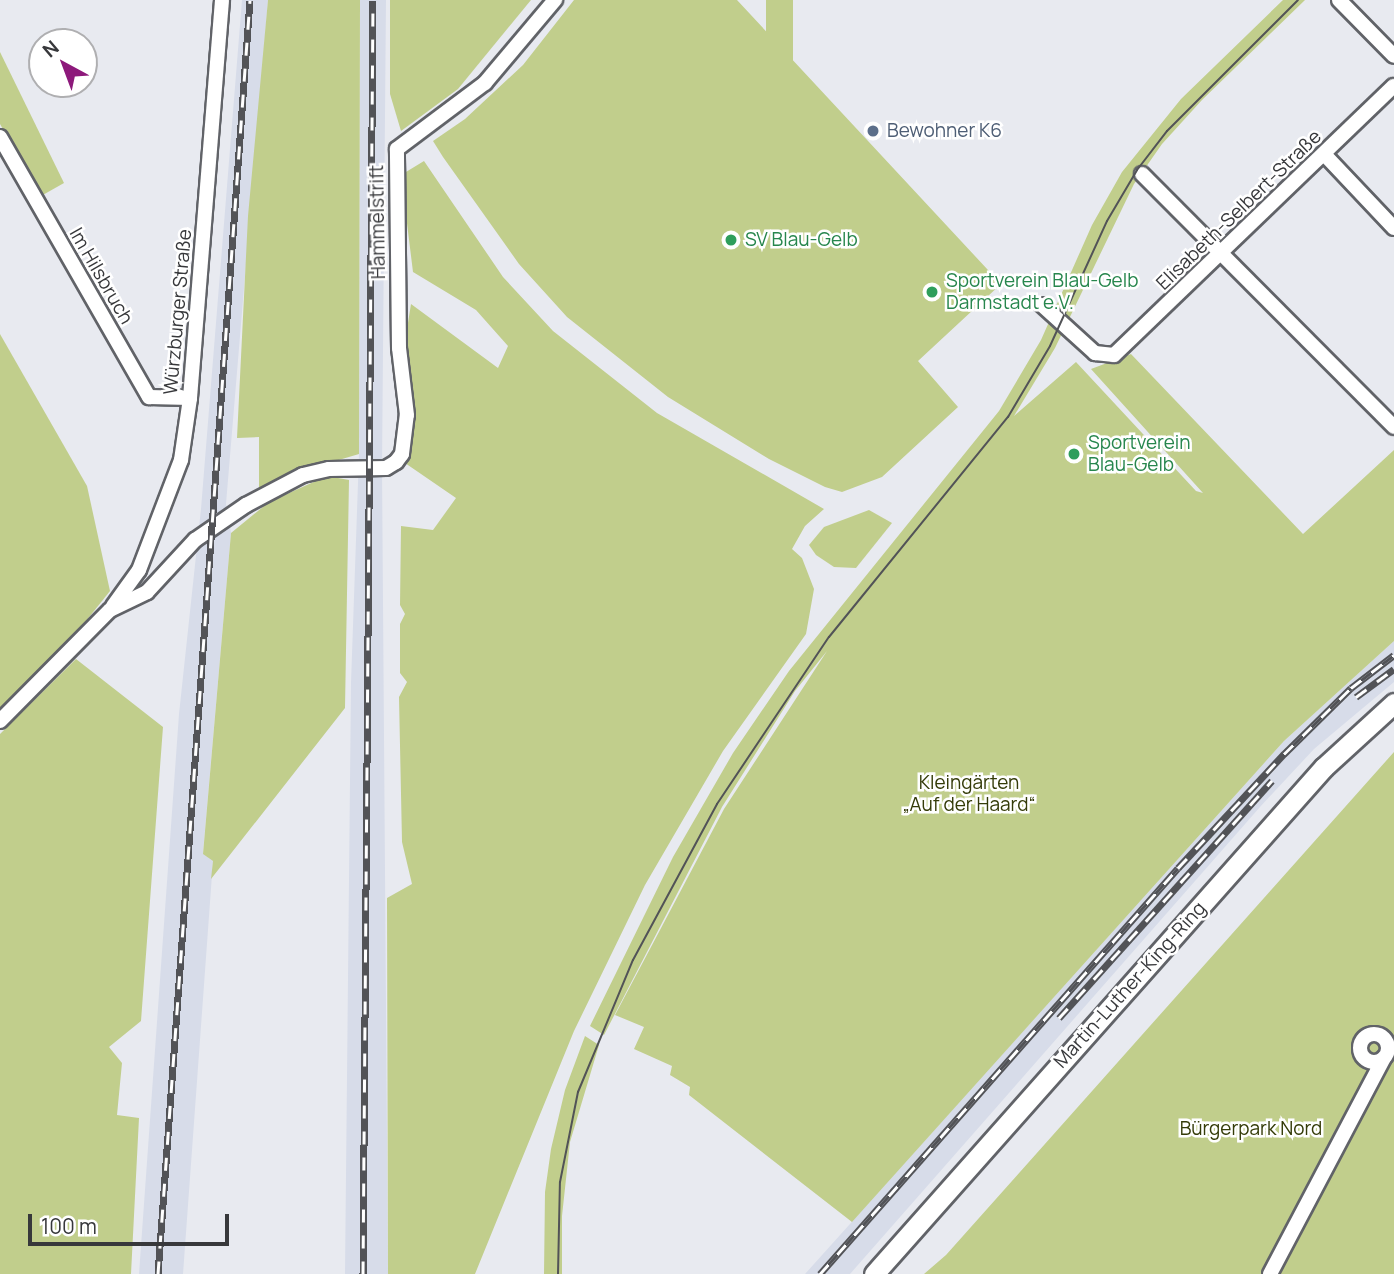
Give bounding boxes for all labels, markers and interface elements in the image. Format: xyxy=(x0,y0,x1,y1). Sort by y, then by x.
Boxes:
north arrow xyxy=(28,28,98,98)
text: N xyxy=(37,34,64,63)
place label: Bewohner K6 xyxy=(887,120,1002,142)
marker: Bewohner K6 xyxy=(865,123,881,139)
street label: Elisabeth-Selbert-Straße xyxy=(1152,125,1326,295)
street label: Hammelstrift xyxy=(366,165,390,279)
street label: Im Hilsbruch xyxy=(64,224,138,328)
street label: Würzburger Straße xyxy=(159,228,197,396)
place label: SV Blau-Gelb xyxy=(745,229,858,251)
marker: SV Blau-Gelb xyxy=(723,232,739,248)
place label: Sportverein Blau-Gelb Darmstadt e.V. xyxy=(946,270,1138,314)
marker: Sportverein Blau-Gelb Darmstadt e.V. xyxy=(924,284,940,300)
place label: Sportverein Blau-Gelb xyxy=(1088,432,1191,476)
marker: Sportverein Blau-Gelb xyxy=(1066,446,1082,462)
park label: Kleingärten „Auf der Haard“ xyxy=(902,772,1036,816)
street label: Martin-Luther-King-Ring xyxy=(1049,897,1211,1073)
park label: Bürgerpark Nord xyxy=(1180,1118,1322,1140)
scale bar xyxy=(32,1200,233,1244)
text: 100 m xyxy=(41,1212,97,1240)

